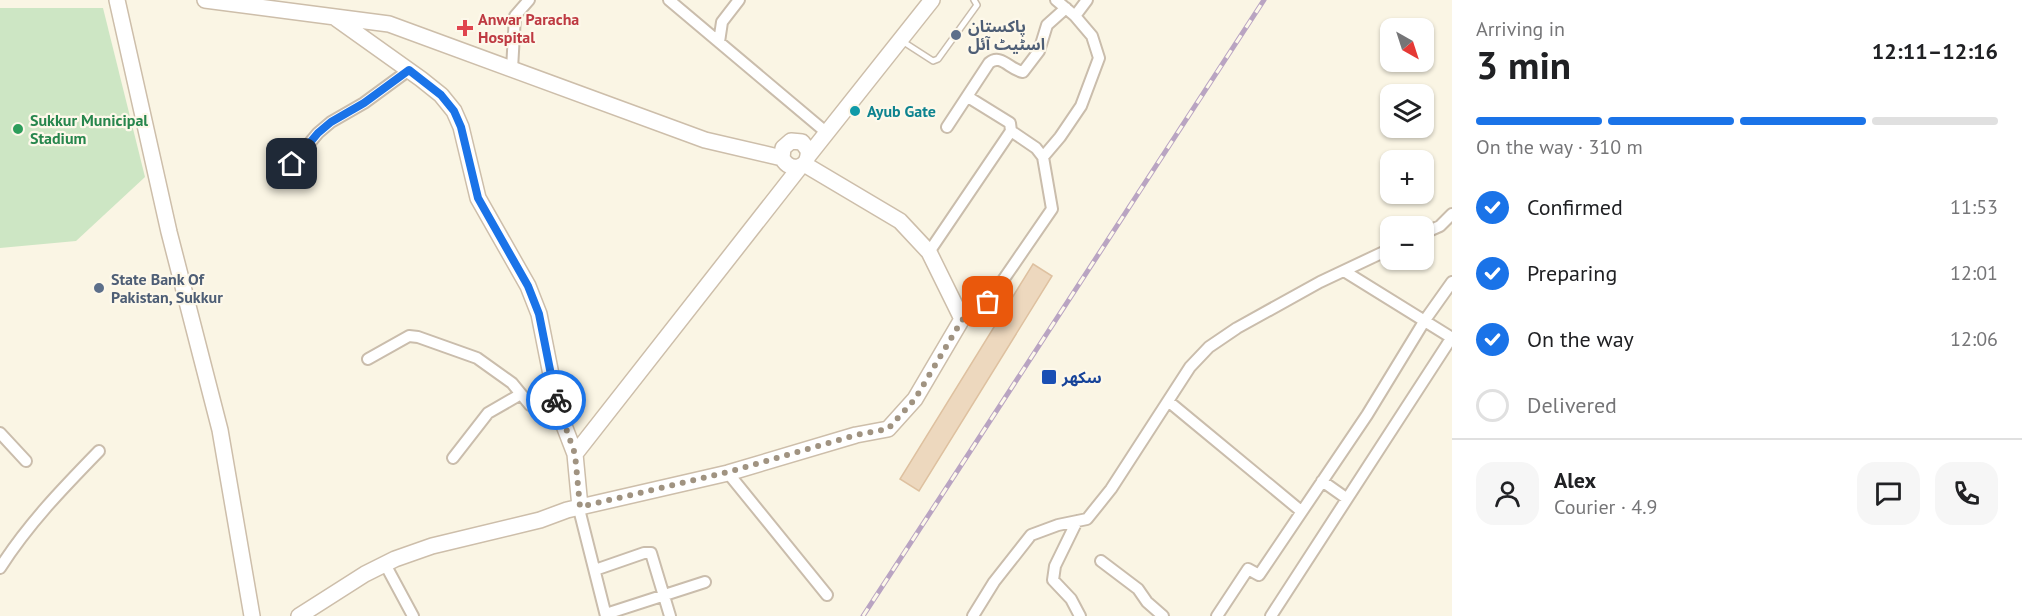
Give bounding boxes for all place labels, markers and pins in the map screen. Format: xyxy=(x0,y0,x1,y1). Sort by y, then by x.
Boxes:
place label: Anwar Paracha Hospital xyxy=(478,9,579,47)
place label: پاکستان اسٹیٹ آئل xyxy=(968,16,1045,54)
marker: Anwar Paracha Hospital xyxy=(456,19,474,37)
marker: پاکستان اسٹیٹ آئل xyxy=(949,28,963,42)
place label: Ayub Gate xyxy=(867,101,936,121)
marker: Ayub Gate xyxy=(848,104,862,118)
place label: Sukkur Municipal Stadium xyxy=(30,110,148,148)
marker: Sukkur Municipal Stadium xyxy=(11,122,25,136)
pin xyxy=(266,138,317,189)
place label: State Bank Of Pakistan, Sukkur xyxy=(111,269,223,307)
pin xyxy=(962,276,1013,327)
marker: State Bank Of Pakistan, Sukkur xyxy=(92,281,106,295)
place label: سكهر xyxy=(1061,367,1102,387)
marker: سكهر xyxy=(1040,368,1058,386)

